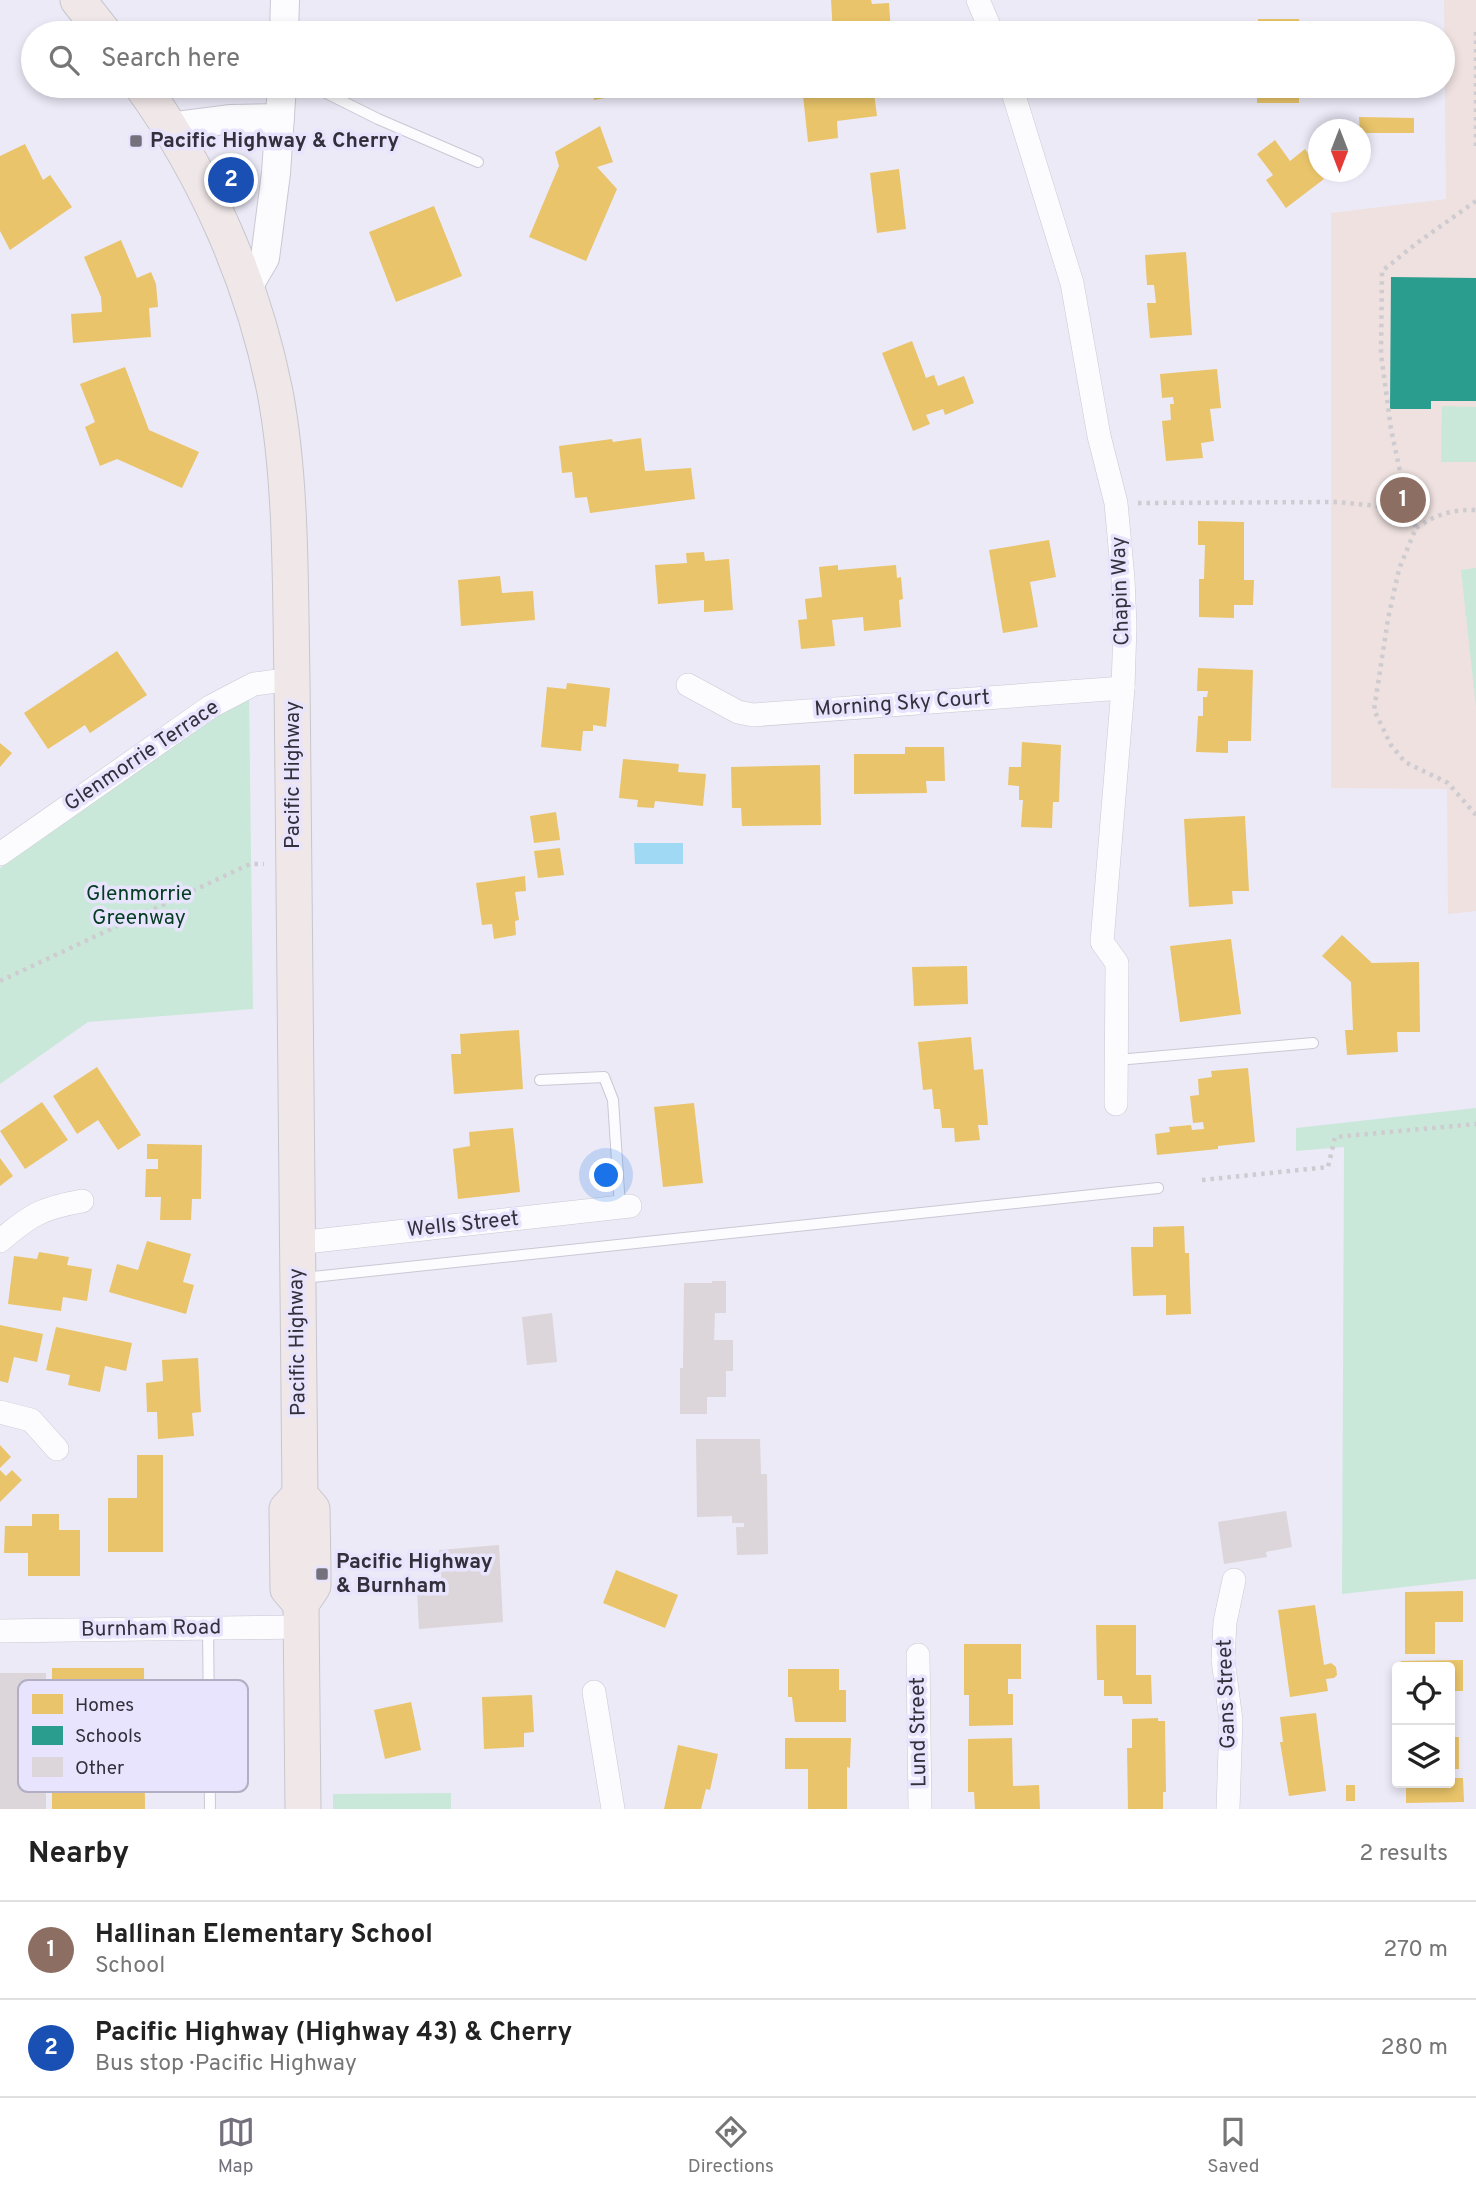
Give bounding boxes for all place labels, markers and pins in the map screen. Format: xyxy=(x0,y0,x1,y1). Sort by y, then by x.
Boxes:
place label: Pacific Highway & Cherry xyxy=(150,128,399,155)
marker: Pacific Highway & Cherry xyxy=(128,133,144,149)
pin: 2 xyxy=(208,154,254,206)
pin: 1 xyxy=(1380,474,1426,526)
place label: Pacific Highway & Burnham xyxy=(336,1549,493,1600)
marker: Pacific Highway & Burnham xyxy=(314,1566,330,1582)

